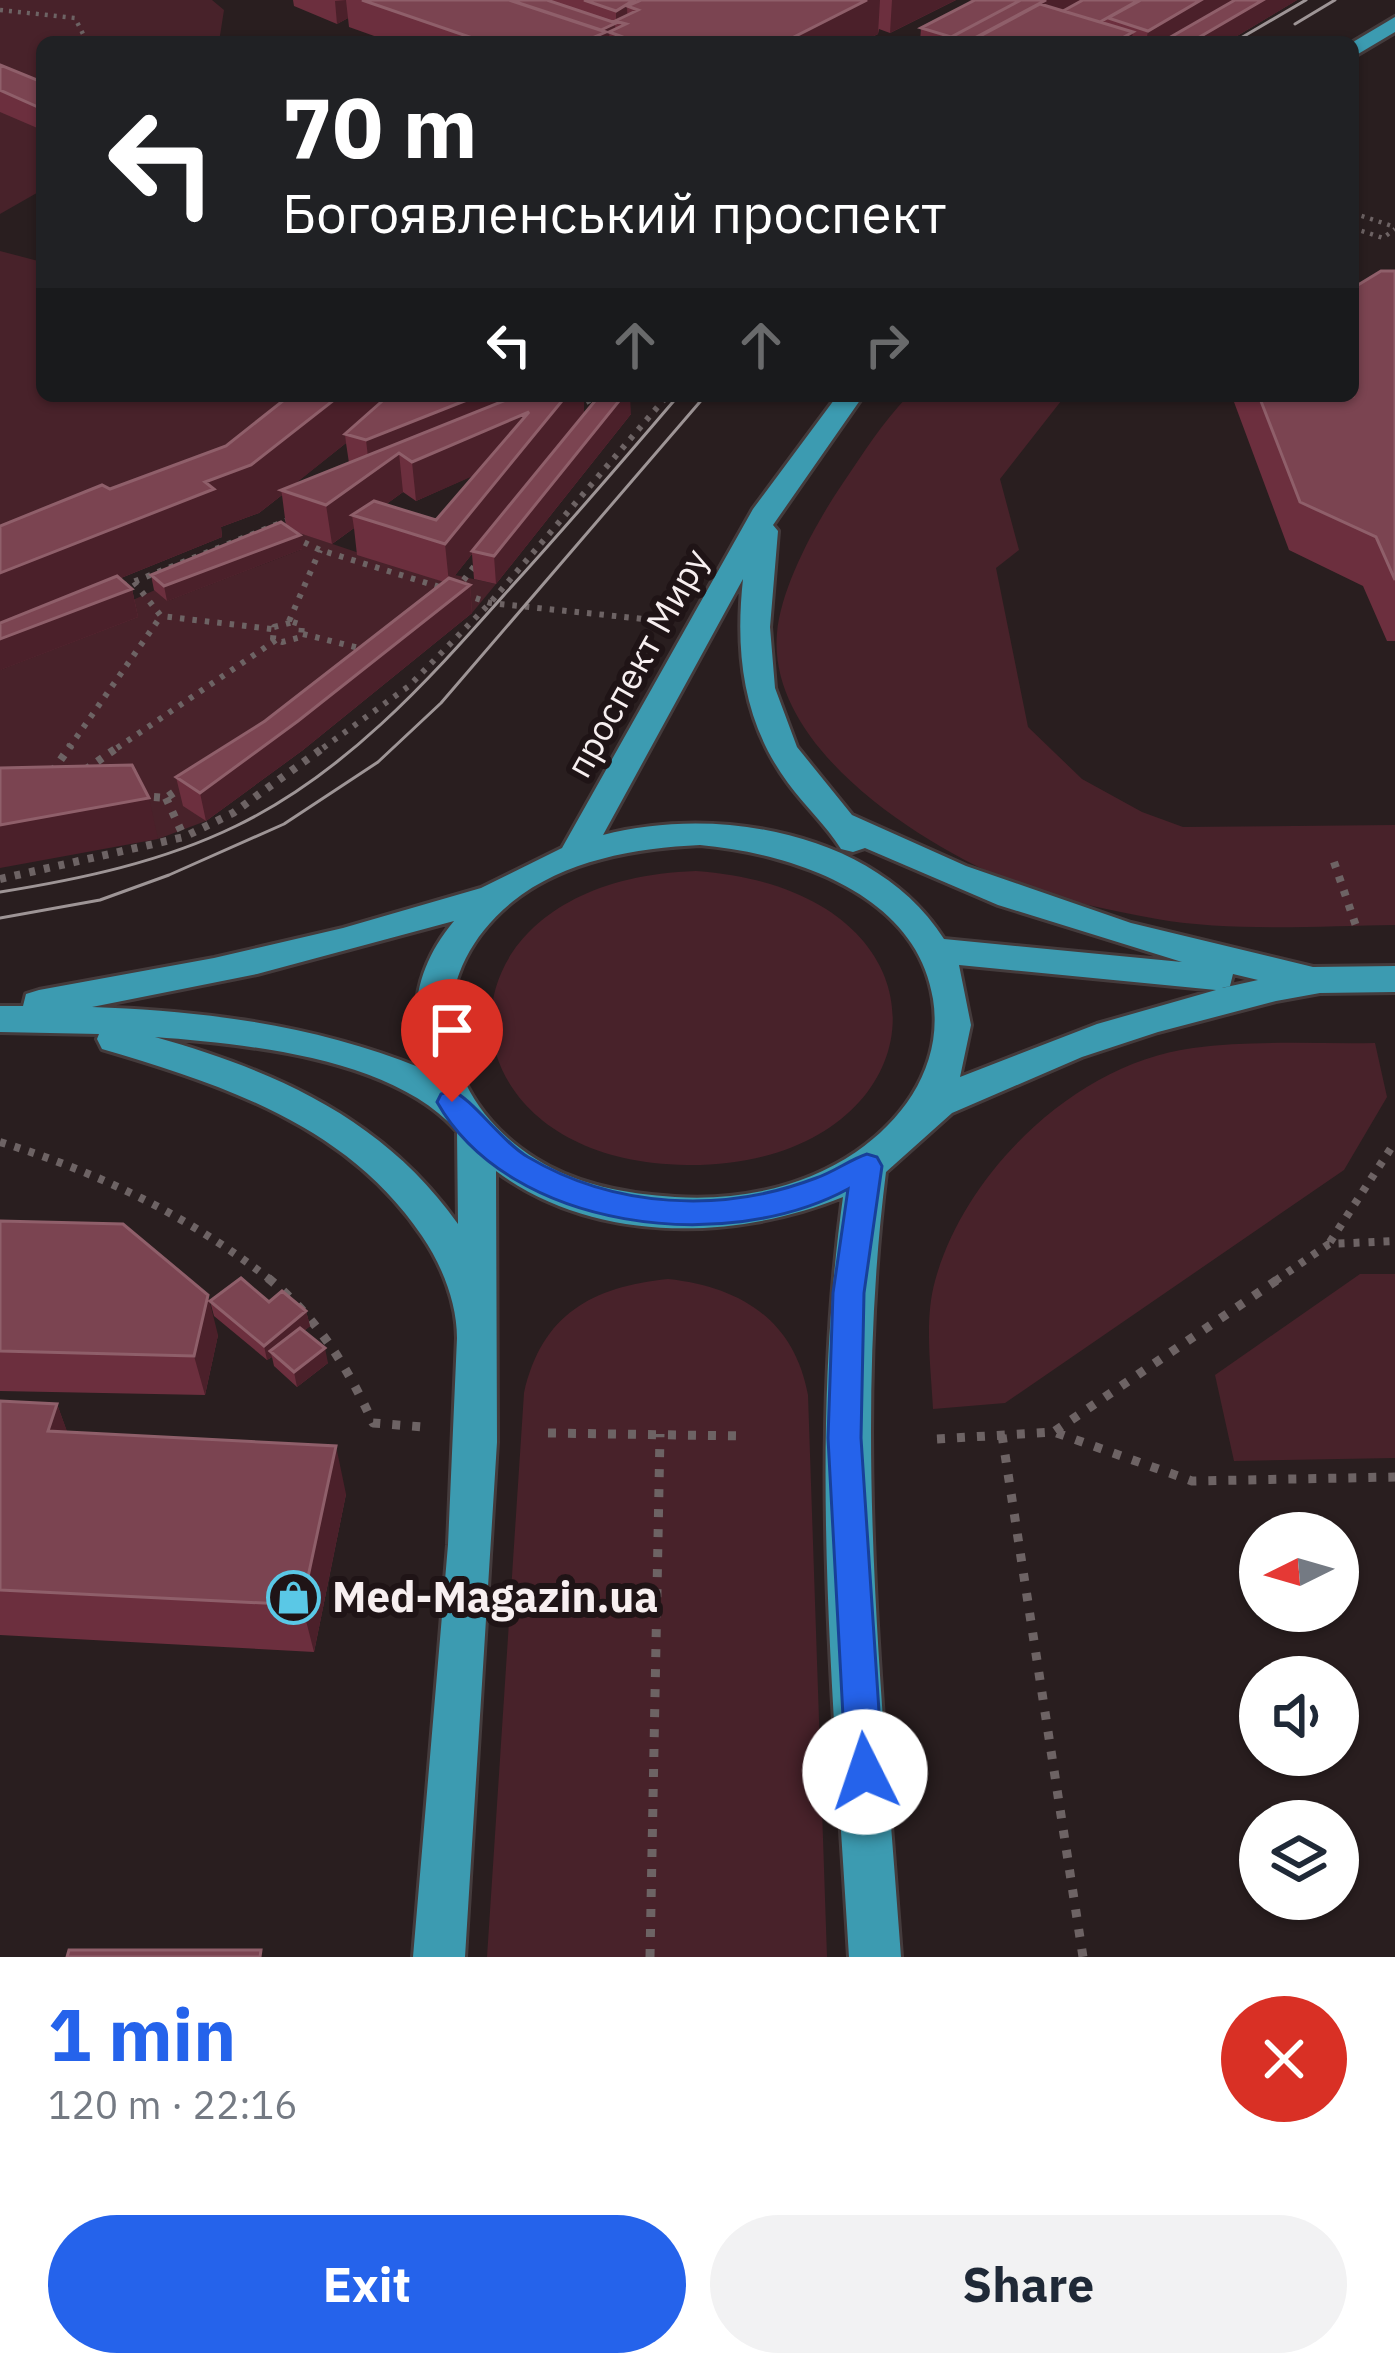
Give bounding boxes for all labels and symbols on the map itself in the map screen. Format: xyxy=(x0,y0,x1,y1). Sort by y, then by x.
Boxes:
street label: проспект Миру xyxy=(554,540,719,785)
pin xyxy=(401,979,503,1102)
north arrow xyxy=(1239,1512,1359,1632)
shop icon: Med-Magazin.ua xyxy=(265,1569,321,1625)
place label: Med-Magazin.ua xyxy=(332,1569,658,1624)
position arrow xyxy=(802,1709,928,1835)

